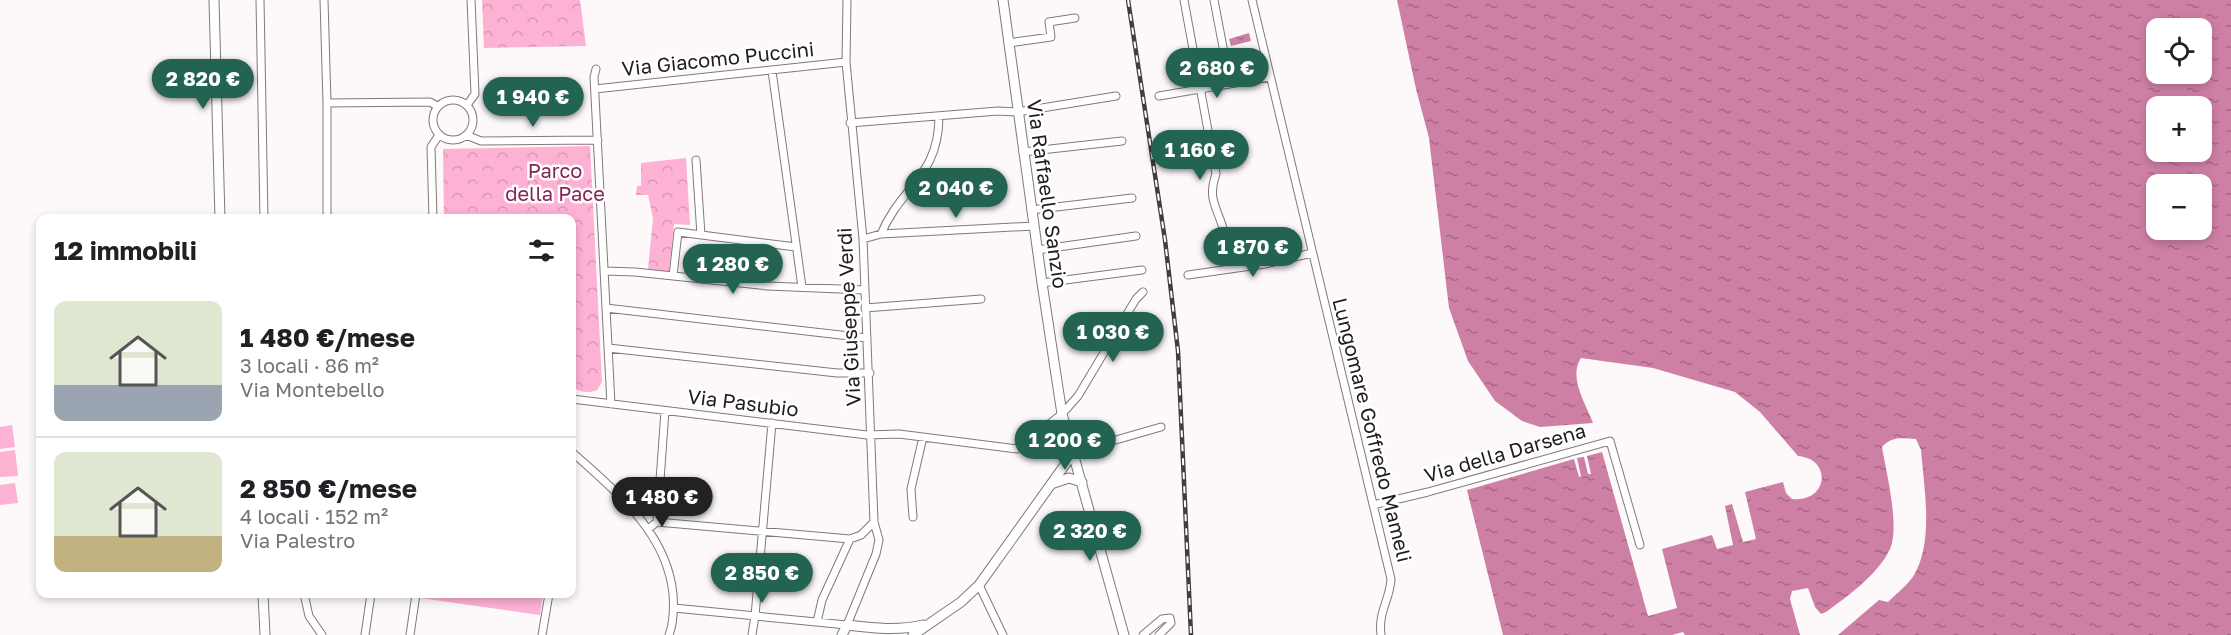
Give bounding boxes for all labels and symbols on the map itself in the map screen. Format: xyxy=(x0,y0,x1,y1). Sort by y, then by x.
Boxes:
street label: Via Giacomo Puccini xyxy=(620,36,815,80)
pin: 2 680 € xyxy=(1162,48,1272,99)
pin: 2 820 € xyxy=(148,59,258,110)
pin: 1 940 € xyxy=(478,77,588,128)
street label: Via Raffaello Sanzio xyxy=(1023,98,1073,290)
pin: 1 160 € xyxy=(1145,130,1255,181)
park label: Parco della Pace xyxy=(505,158,605,205)
pin: 2 040 € xyxy=(901,168,1011,219)
street label: Via Giuseppe Verdi xyxy=(831,227,865,407)
pin: 1 870 € xyxy=(1198,227,1308,278)
pin: 1 280 € xyxy=(678,244,788,295)
street label: Lungomare Goffredo Mameli xyxy=(1328,295,1417,564)
pin: 1 030 € xyxy=(1058,312,1168,363)
street label: Via Pasubio xyxy=(686,383,800,421)
street label: Via della Darsena xyxy=(1421,417,1588,487)
pin: 1 200 € xyxy=(1010,420,1120,471)
pin: 1 480 € xyxy=(607,477,717,528)
pin: 2 320 € xyxy=(1035,511,1145,562)
pin: 2 850 € xyxy=(707,553,817,604)

